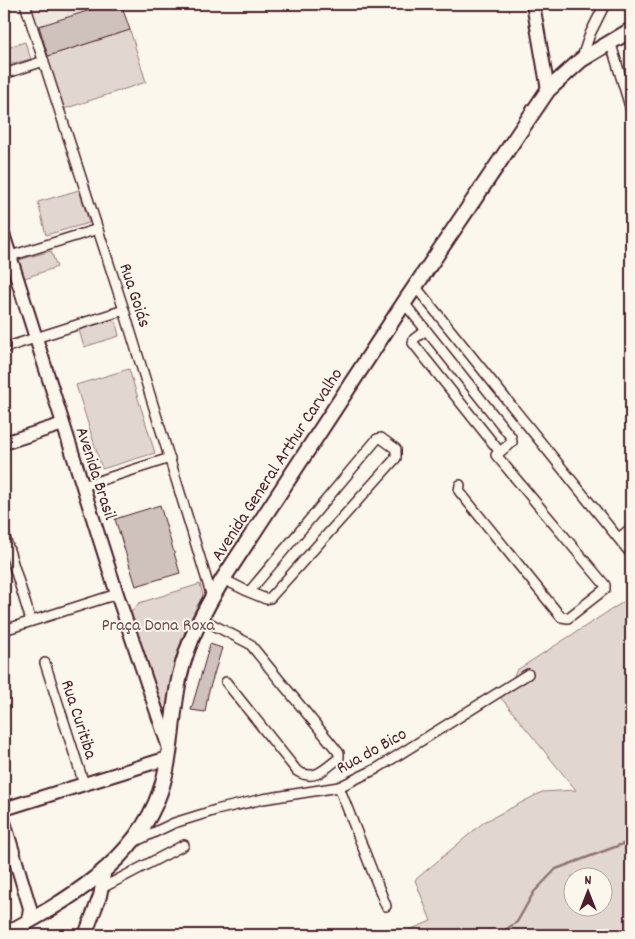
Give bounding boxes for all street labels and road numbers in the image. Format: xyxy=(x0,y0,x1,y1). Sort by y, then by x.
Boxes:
street label: Rua Goiás xyxy=(112,261,156,331)
street label: Avenida General Arthur Carvalho xyxy=(206,364,350,567)
street label: Avenida Brasil xyxy=(68,424,122,524)
street label: Rua Curitiba xyxy=(53,677,102,763)
street label: Rua do Bico xyxy=(333,723,412,782)

